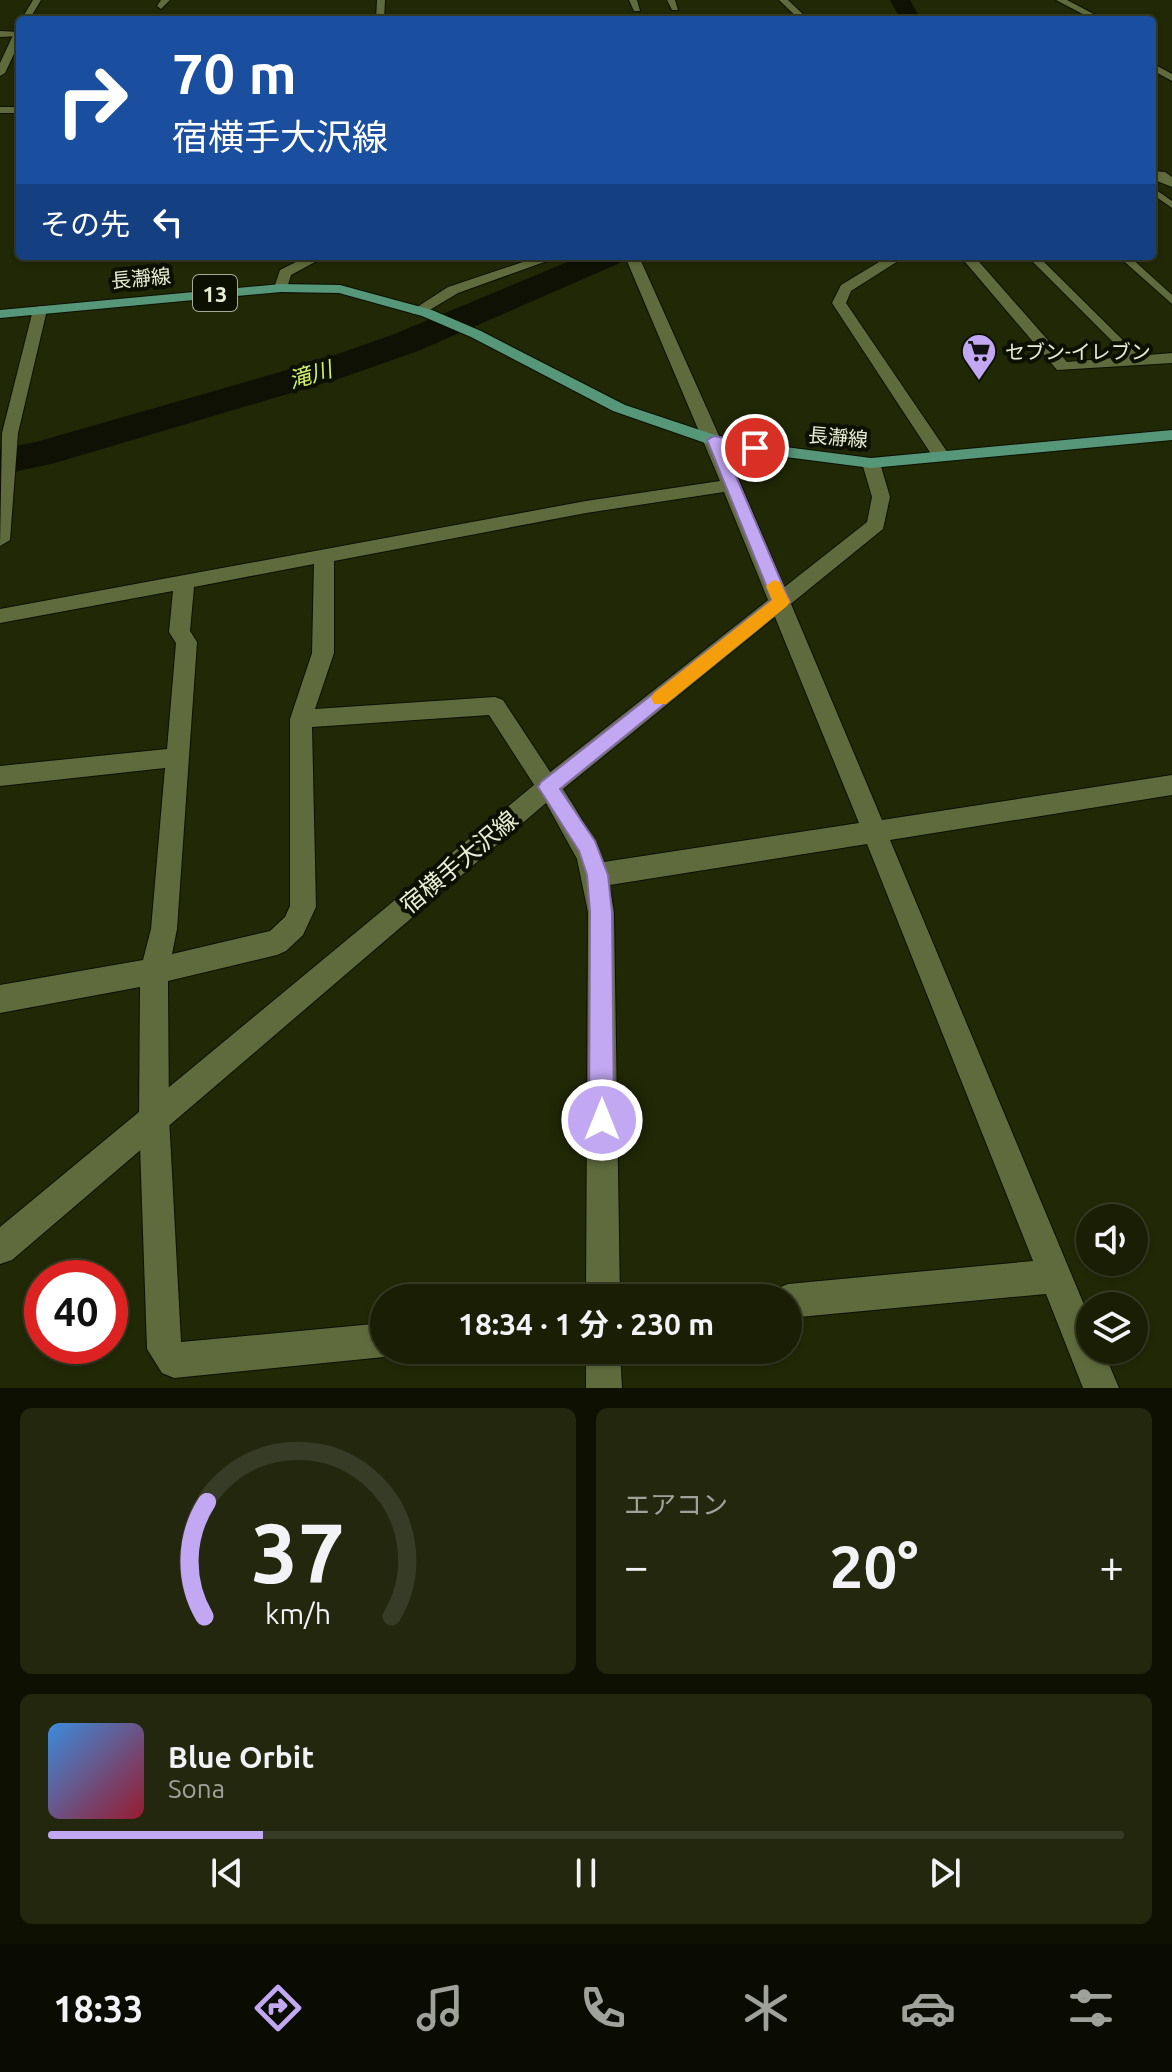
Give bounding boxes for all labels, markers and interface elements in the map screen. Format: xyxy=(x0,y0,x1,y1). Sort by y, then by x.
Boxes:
text: 70 m xyxy=(172,42,297,105)
icon: right xyxy=(40,48,144,152)
text: 宿横手大沢線 xyxy=(172,116,388,157)
icon: left xyxy=(146,200,190,244)
text: その先 xyxy=(40,207,130,241)
street label: 長瀞線 xyxy=(110,264,172,292)
road number: 13 xyxy=(193,275,237,311)
supermarket icon: セブン-イレブン xyxy=(960,332,998,382)
place label: セブン-イレブン xyxy=(1005,340,1151,363)
water label: 滝川 xyxy=(285,355,337,392)
pin xyxy=(721,414,789,482)
street label: 長瀞線 xyxy=(807,423,869,451)
icon: arrive xyxy=(733,426,777,470)
street label: 宿横手大沢線 xyxy=(395,805,523,919)
position arrow xyxy=(560,1078,644,1162)
map controls xyxy=(1076,1204,1148,1364)
button: sound xyxy=(1076,1204,1148,1276)
speed limit sign: 40 xyxy=(24,1260,128,1364)
button: layers xyxy=(1076,1292,1148,1364)
text: 18:34 · 1 分 · 230 m xyxy=(458,1307,714,1341)
text: エアコン xyxy=(624,1490,728,1519)
text: 37 xyxy=(251,1505,345,1599)
text: 20° xyxy=(830,1532,918,1599)
text: − xyxy=(624,1541,649,1590)
text: + xyxy=(1099,1541,1124,1590)
text: km/h xyxy=(265,1597,331,1629)
text: Blue Orbit xyxy=(168,1740,314,1774)
text: Sona xyxy=(168,1774,225,1803)
icon: previous xyxy=(205,1851,249,1895)
icon: pause xyxy=(564,1851,608,1895)
icon: next xyxy=(923,1851,967,1895)
icon: directions xyxy=(250,1980,306,2036)
icon: music xyxy=(412,1980,468,2036)
icon: phone xyxy=(575,1980,631,2036)
icon: climate xyxy=(738,1980,794,2036)
icon: car xyxy=(900,1980,956,2036)
icon: filters xyxy=(1063,1980,1119,2036)
text: 18:33 xyxy=(53,1988,143,2029)

